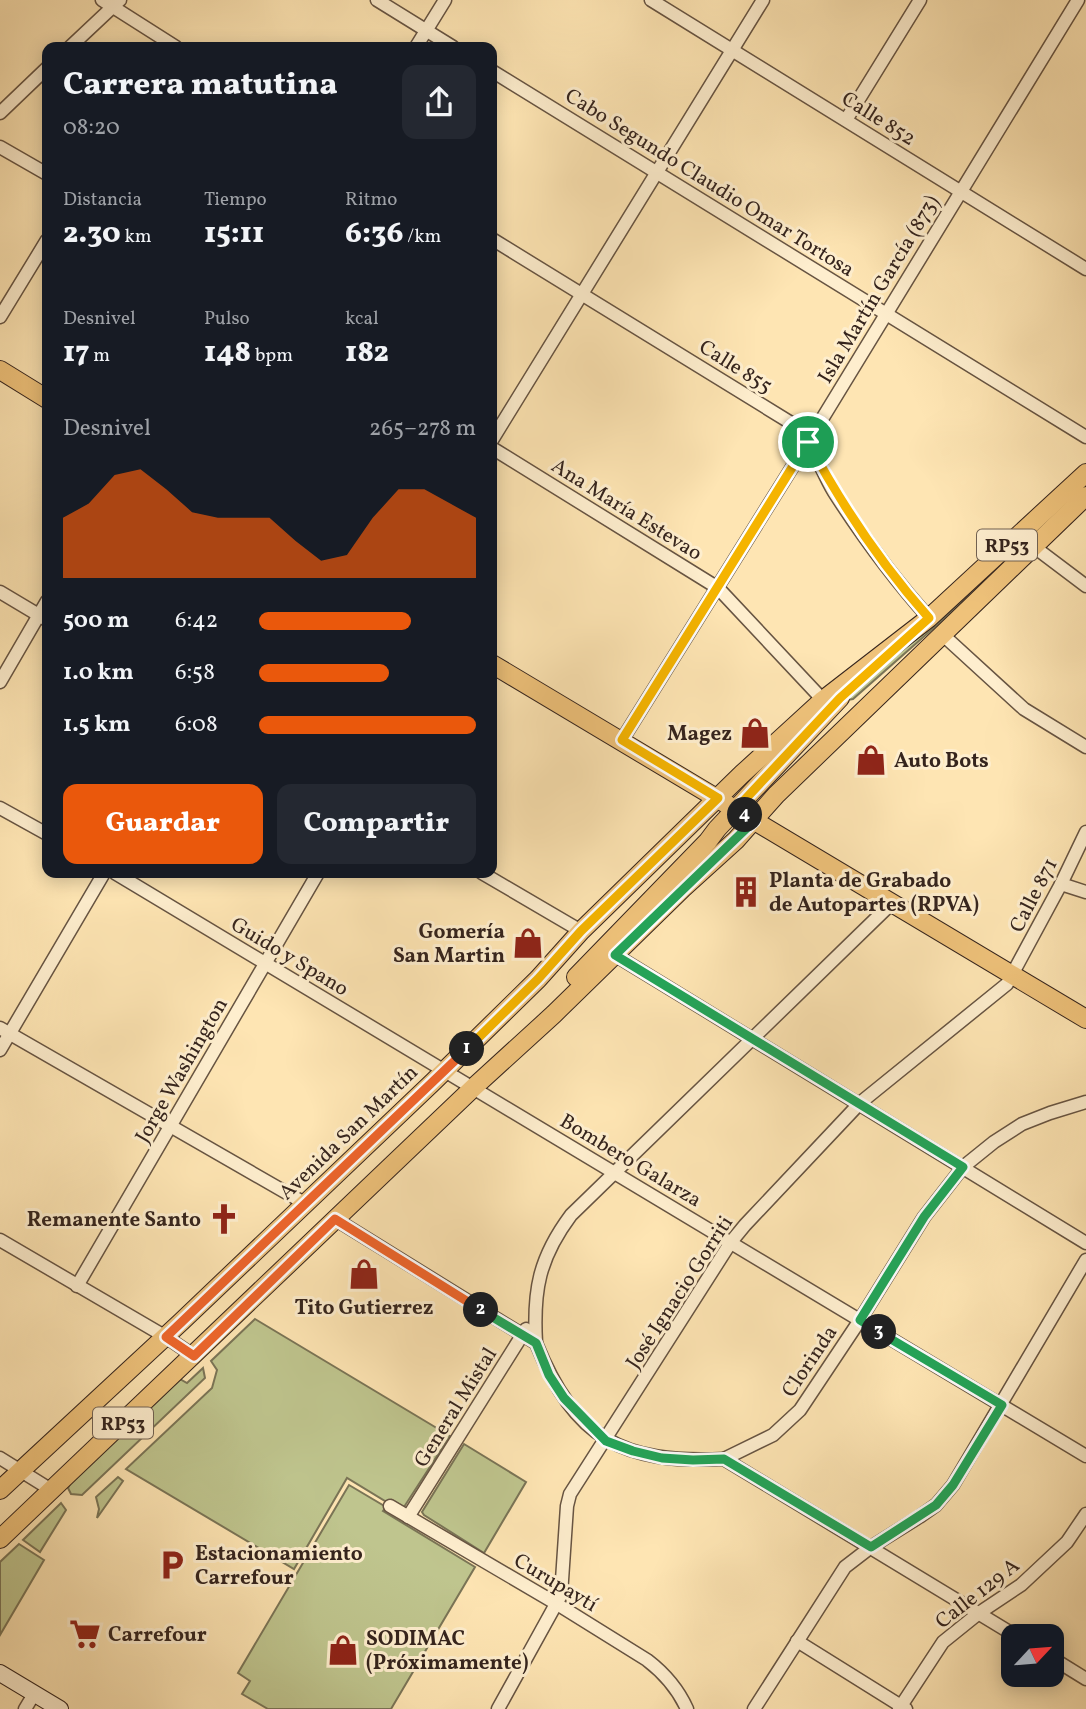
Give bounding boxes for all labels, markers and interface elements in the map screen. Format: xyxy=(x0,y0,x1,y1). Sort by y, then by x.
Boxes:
text: Carrera matutina xyxy=(63,64,338,108)
button: share xyxy=(402,65,476,139)
street label: Cabo Segundo Claudio Omar Tortosa xyxy=(559,82,859,285)
street label: Calle 852 xyxy=(835,85,921,153)
text: 08:20 xyxy=(63,112,120,144)
text: Distancia xyxy=(63,187,142,213)
text: Tiempo xyxy=(204,187,267,213)
text: Ritmo xyxy=(345,187,397,213)
street label: Isla Martín García (873) xyxy=(812,190,947,389)
text: 2.30 xyxy=(63,213,121,255)
text: 15:11 xyxy=(204,213,264,255)
text: 6:36 xyxy=(345,213,403,255)
text: km xyxy=(121,224,152,250)
text: /km xyxy=(403,224,441,250)
text: Desnivel xyxy=(63,306,136,332)
text: Pulso xyxy=(204,306,250,332)
text: kcal xyxy=(345,306,379,332)
text: 17 xyxy=(63,332,89,374)
text: 148 xyxy=(204,332,251,374)
text: 182 xyxy=(345,332,389,374)
street label: Calle 855 xyxy=(693,333,777,401)
text: m xyxy=(89,343,110,369)
text: bpm xyxy=(251,343,293,369)
pin xyxy=(778,412,838,472)
text: Desnivel xyxy=(63,413,151,445)
text: 265–278 m xyxy=(369,413,476,445)
icon: arrive xyxy=(789,423,827,461)
street label: Ana María Estevao xyxy=(545,452,707,568)
road number: RP53 xyxy=(977,530,1037,560)
text: 500 m xyxy=(63,605,129,637)
text: 6:42 xyxy=(175,605,218,637)
text: 1.0 km xyxy=(63,657,134,689)
text: 6:58 xyxy=(175,657,215,689)
text: 1.5 km xyxy=(63,709,130,741)
text: 6:08 xyxy=(175,709,218,741)
shop icon: Magez xyxy=(738,716,772,750)
place label: Magez xyxy=(667,720,732,749)
shop icon: Auto Bots xyxy=(854,743,888,777)
place label: Auto Bots xyxy=(894,747,989,776)
button: Guardar xyxy=(63,784,263,864)
button: Compartir xyxy=(277,784,476,864)
pin: 4 xyxy=(728,798,762,832)
text: 4 xyxy=(739,801,750,827)
street label: Calle 871 xyxy=(1003,854,1065,938)
place label: Planta de Grabado de Autopartes (RPVA) xyxy=(769,867,979,920)
building icon: Planta de Grabado de Autopartes (RPVA) xyxy=(729,875,763,909)
street label: Guido y Spano xyxy=(225,911,354,1004)
place label: Gomería San Martin xyxy=(393,918,505,971)
shop icon: Gomería San Martin xyxy=(511,926,545,960)
street label: Jorge Washington xyxy=(129,993,236,1149)
pin: 1 xyxy=(449,1032,484,1066)
text: 1 xyxy=(463,1035,470,1061)
street label: Avenida San Martín xyxy=(273,1059,425,1207)
street label: Bombero Galarza xyxy=(554,1107,707,1215)
church icon: Remanente Santo xyxy=(207,1202,241,1236)
place label: Remanente Santo xyxy=(27,1206,201,1235)
street label: José Ignacio Gorriti xyxy=(620,1210,741,1375)
shop icon: Tito Gutierrez xyxy=(347,1257,381,1291)
pin: 2 xyxy=(463,1292,498,1328)
place label: Tito Gutierrez xyxy=(294,1294,434,1323)
text: 2 xyxy=(476,1296,485,1322)
pin: 3 xyxy=(862,1314,896,1350)
text: 3 xyxy=(874,1318,883,1344)
street label: Clorinda xyxy=(776,1320,845,1404)
street label: General Mistal xyxy=(408,1342,505,1473)
road number: RP53 xyxy=(93,1408,153,1438)
place label: Estacionamiento Carrefour xyxy=(195,1540,363,1593)
street label: Curupaytí xyxy=(508,1547,603,1620)
parking icon: Estacionamiento Carrefour xyxy=(155,1548,189,1582)
street label: Calle 129 A xyxy=(930,1552,1026,1636)
supermarket icon: Carrefour xyxy=(68,1617,102,1651)
place label: Carrefour xyxy=(108,1621,207,1650)
north arrow xyxy=(1001,1624,1064,1687)
map controls xyxy=(1001,1624,1064,1687)
place label: SODIMAC (Próximamente) xyxy=(366,1625,529,1678)
shop icon: SODIMAC (Próximamente) xyxy=(326,1633,360,1667)

